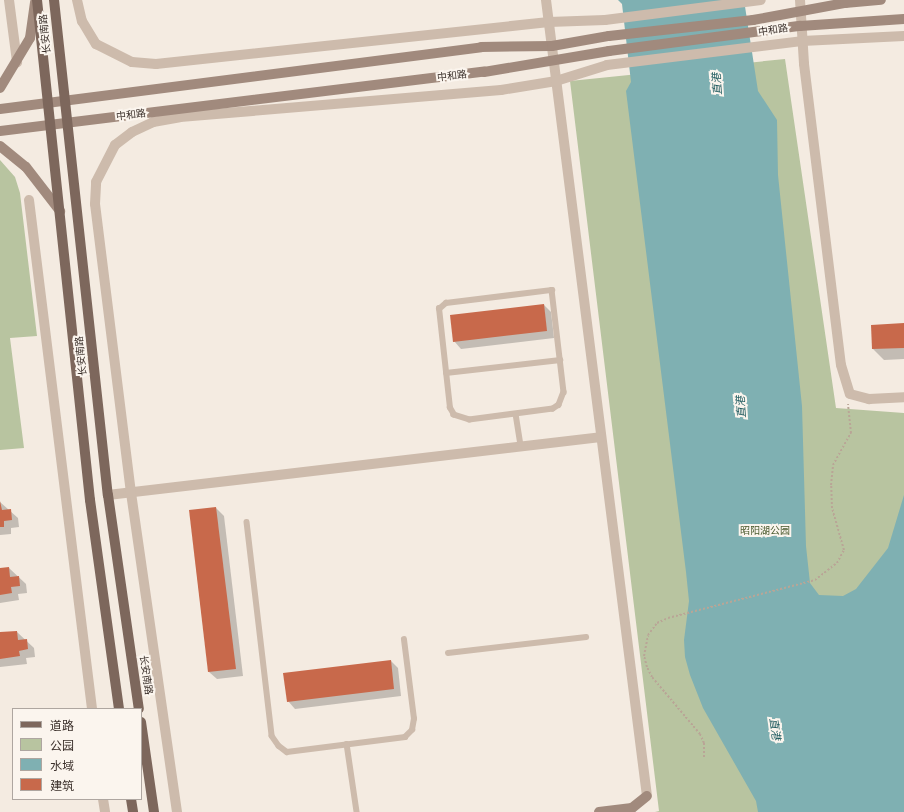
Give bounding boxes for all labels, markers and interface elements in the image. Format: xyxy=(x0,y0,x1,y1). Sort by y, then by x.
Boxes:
street label: 长安南路 xyxy=(37,13,53,55)
street label: 中和路 xyxy=(757,22,789,38)
street label: 中和路 xyxy=(436,68,468,84)
water label: 直港 xyxy=(710,73,724,95)
street label: 中和路 xyxy=(115,107,147,123)
street label: 长安南路 xyxy=(73,335,89,377)
water label: 直港 xyxy=(734,396,748,418)
park label: 昭阳湖公园 xyxy=(740,525,790,537)
street label: 长安南路 xyxy=(137,654,155,696)
legend xyxy=(12,708,142,800)
water label: 直港 xyxy=(767,717,783,741)
text: 道路 xyxy=(50,719,74,733)
text: 公园 xyxy=(50,739,74,753)
text: 水域 xyxy=(50,759,74,773)
text: 建筑 xyxy=(50,779,74,793)

